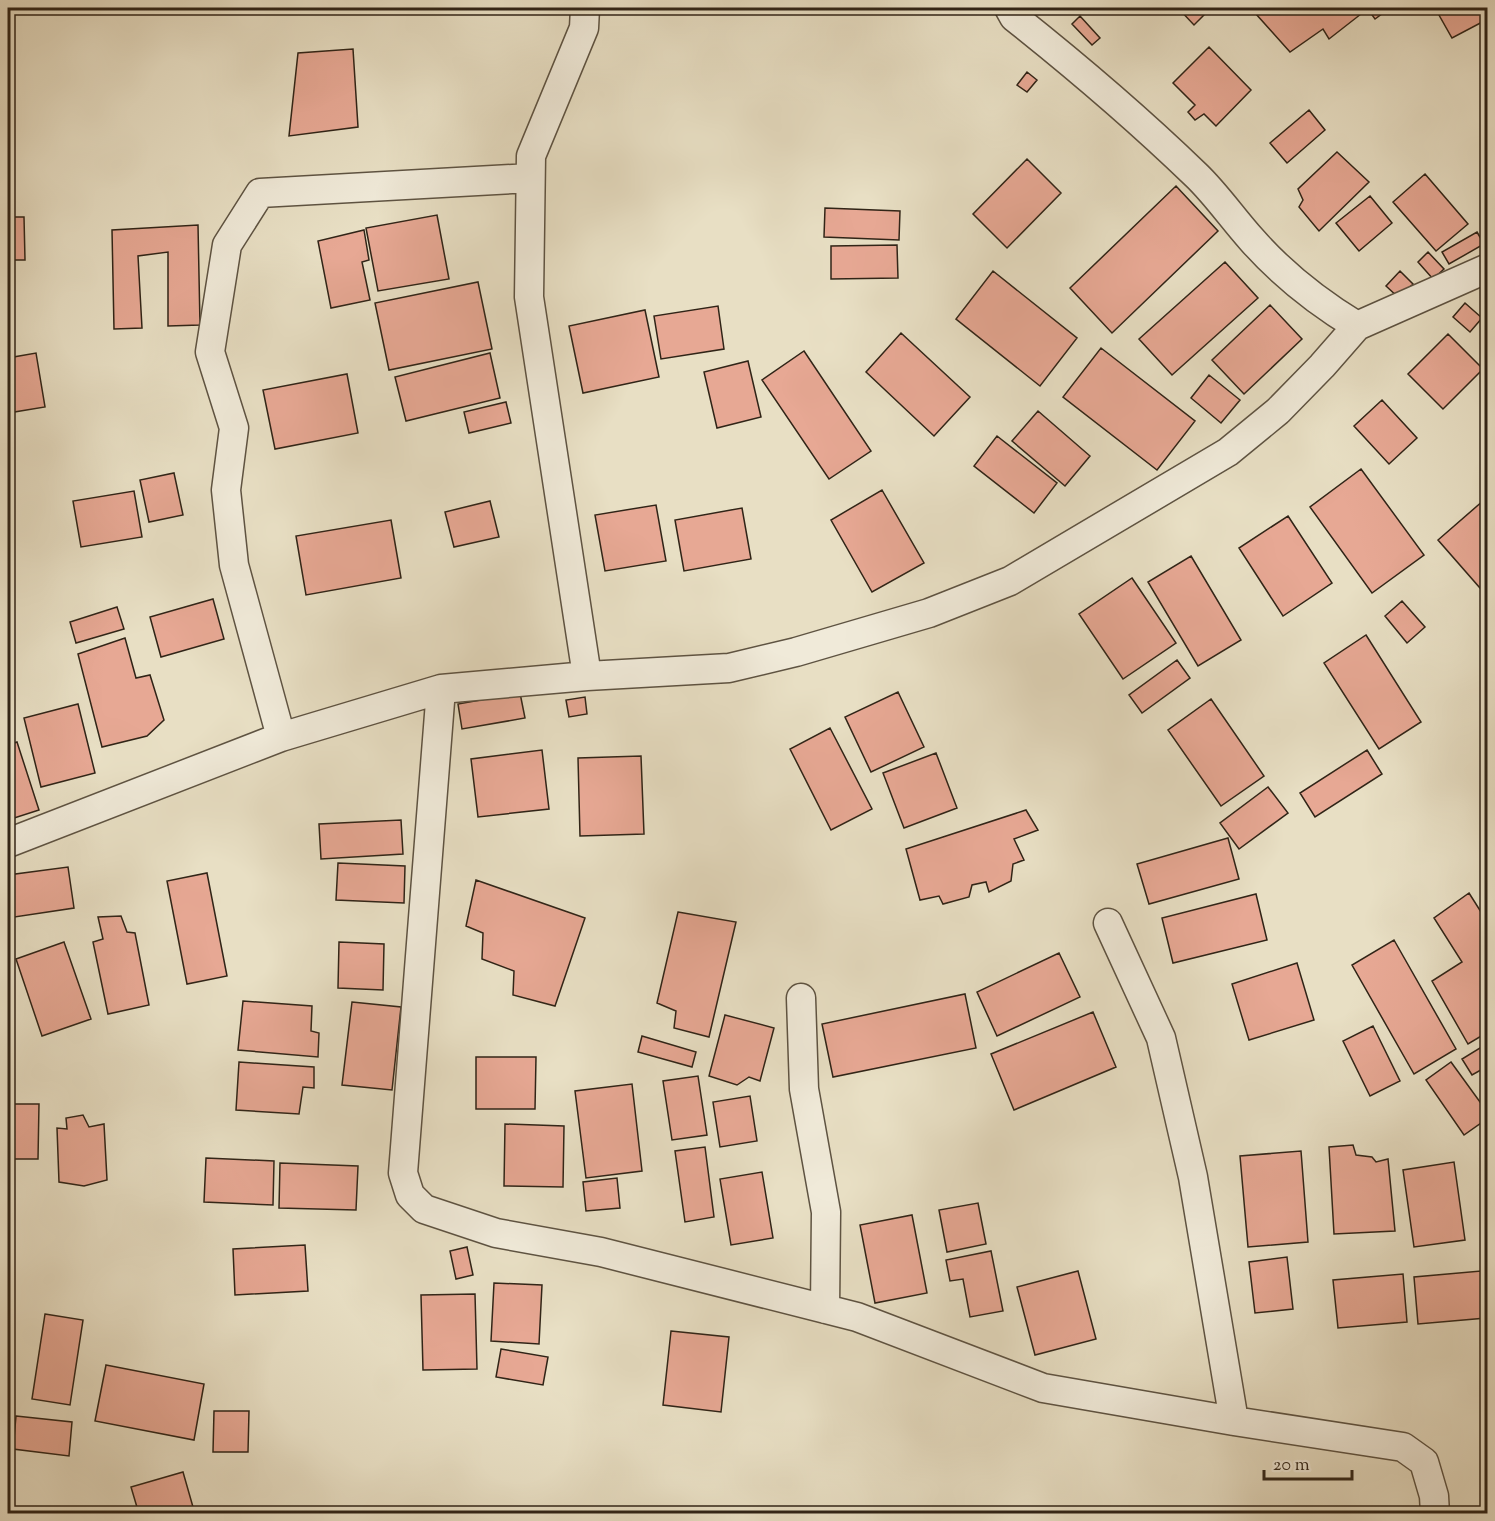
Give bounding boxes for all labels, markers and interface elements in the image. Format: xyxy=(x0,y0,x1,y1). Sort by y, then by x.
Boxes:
scale bar xyxy=(1264,1443,1352,1481)
text: 20 m xyxy=(1273,1453,1310,1479)

